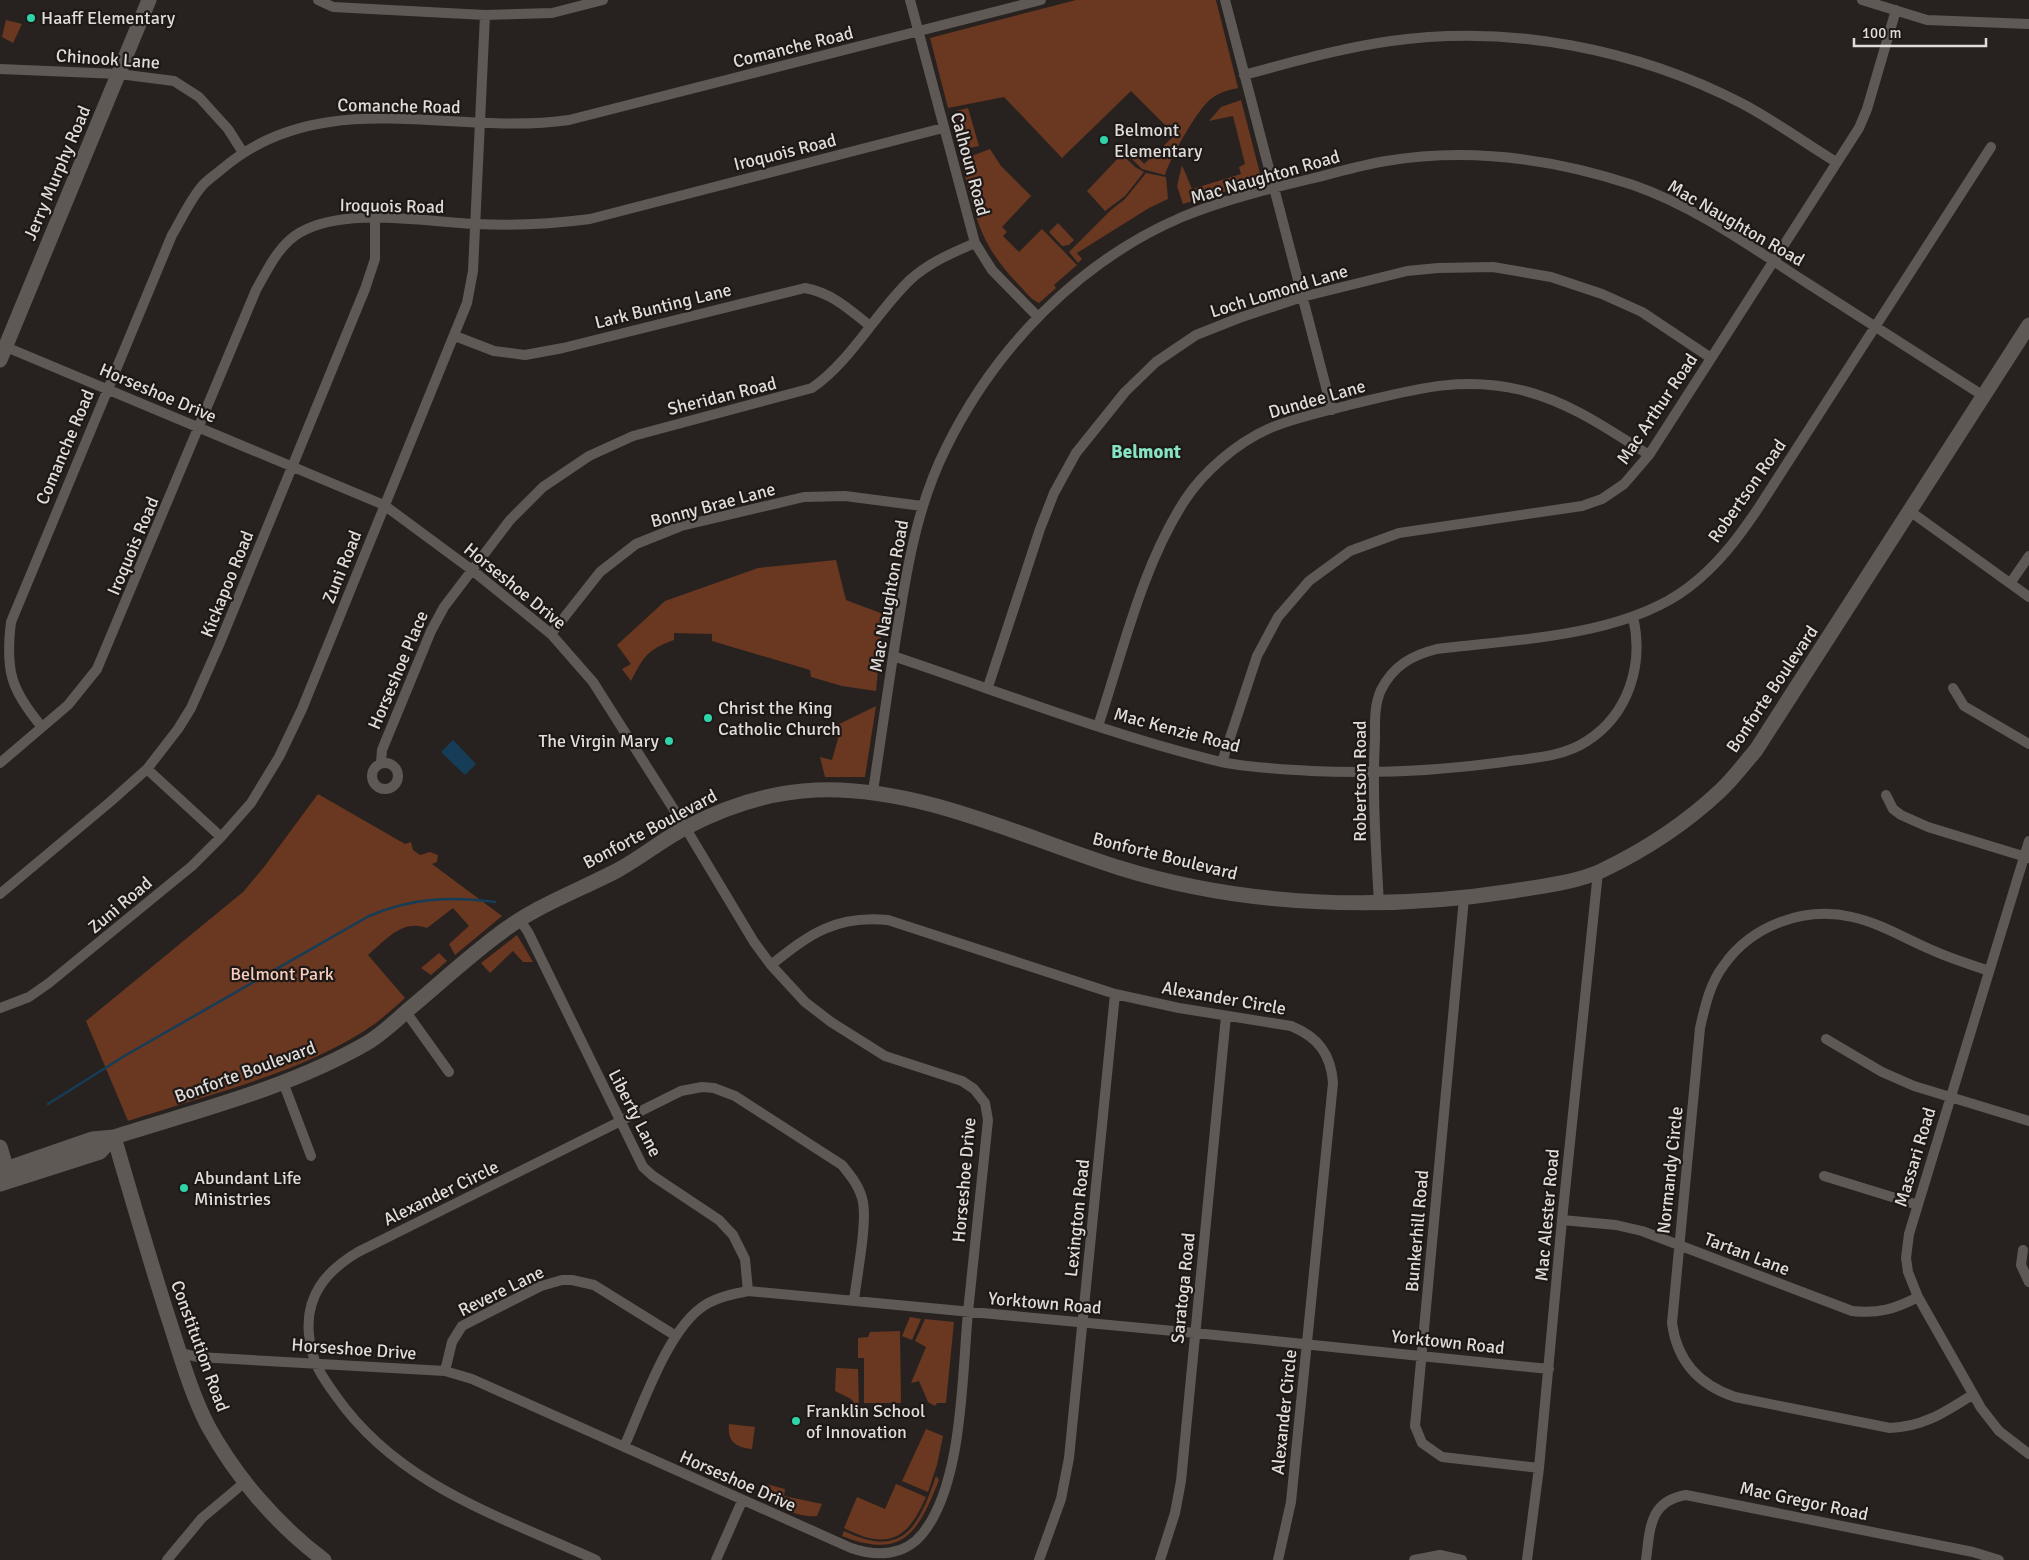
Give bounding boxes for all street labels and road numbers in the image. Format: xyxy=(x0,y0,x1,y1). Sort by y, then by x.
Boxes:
street label: Comanche Road xyxy=(731,21,855,73)
street label: Chinook Lane xyxy=(55,44,161,74)
street label: Comanche Road xyxy=(337,94,461,118)
street label: Jerry Murphy Road xyxy=(19,102,95,244)
street label: Calhoun Road xyxy=(946,110,994,218)
street label: Iroquois Road xyxy=(731,129,839,175)
street label: Mac Naughton Road xyxy=(1188,145,1342,209)
street label: Mac Naughton Road xyxy=(1664,175,1808,271)
street label: Iroquois Road xyxy=(339,194,445,218)
street label: Loch Lomond Lane xyxy=(1207,260,1351,322)
street label: Lark Bunting Lane xyxy=(592,278,734,334)
street label: Mac Arthur Road xyxy=(1612,349,1702,469)
street label: Horseshoe Drive xyxy=(96,358,220,428)
street label: Sheridan Road xyxy=(665,372,779,420)
street label: Dundee Lane xyxy=(1266,375,1368,423)
street label: Comanche Road xyxy=(31,386,99,508)
street label: Robertson Road xyxy=(1703,435,1791,547)
street label: Bonny Brae Lane xyxy=(648,478,778,532)
street label: Iroquois Road xyxy=(102,493,164,599)
street label: Mac Naughton Road xyxy=(865,518,913,674)
street label: Kickapoo Road xyxy=(196,527,258,641)
street label: Zuni Road xyxy=(317,527,367,607)
street label: Horseshoe Drive xyxy=(459,538,571,634)
street label: Horseshoe Place xyxy=(363,607,433,733)
street label: Bonforte Boulevard xyxy=(1721,621,1823,757)
street label: Mac Kenzie Road xyxy=(1112,703,1242,757)
street label: Robertson Road xyxy=(1349,720,1371,842)
street label: Bonforte Boulevard xyxy=(579,784,721,874)
street label: Bonforte Boulevard xyxy=(1090,827,1240,885)
street label: Zuni Road xyxy=(84,872,156,938)
street label: Alexander Circle xyxy=(1160,976,1288,1020)
street label: Bonforte Boulevard xyxy=(171,1036,319,1108)
street label: Liberty Lane xyxy=(604,1066,666,1160)
street label: Normandy Circle xyxy=(1652,1105,1688,1235)
street label: Massari Road xyxy=(1889,1105,1941,1209)
street label: Horseshoe Drive xyxy=(948,1117,980,1243)
street label: Mac Alester Road xyxy=(1530,1148,1564,1282)
street label: Alexander Circle xyxy=(380,1156,502,1230)
street label: Lexington Road xyxy=(1060,1158,1094,1278)
street label: Bunkerhill Road xyxy=(1401,1169,1433,1293)
street label: Tartan Lane xyxy=(1701,1228,1793,1280)
street label: Saratoga Road xyxy=(1166,1232,1200,1344)
street label: Revere Lane xyxy=(454,1261,548,1321)
street label: Constitution Road xyxy=(166,1277,234,1415)
street label: Yorktown Road xyxy=(987,1287,1103,1319)
street label: Yorktown Road xyxy=(1390,1325,1506,1359)
street label: Horseshoe Drive xyxy=(291,1334,417,1364)
street label: Alexander Circle xyxy=(1266,1348,1302,1476)
street label: Horseshoe Drive xyxy=(676,1445,800,1517)
street label: Mac Gregor Road xyxy=(1738,1477,1870,1525)

